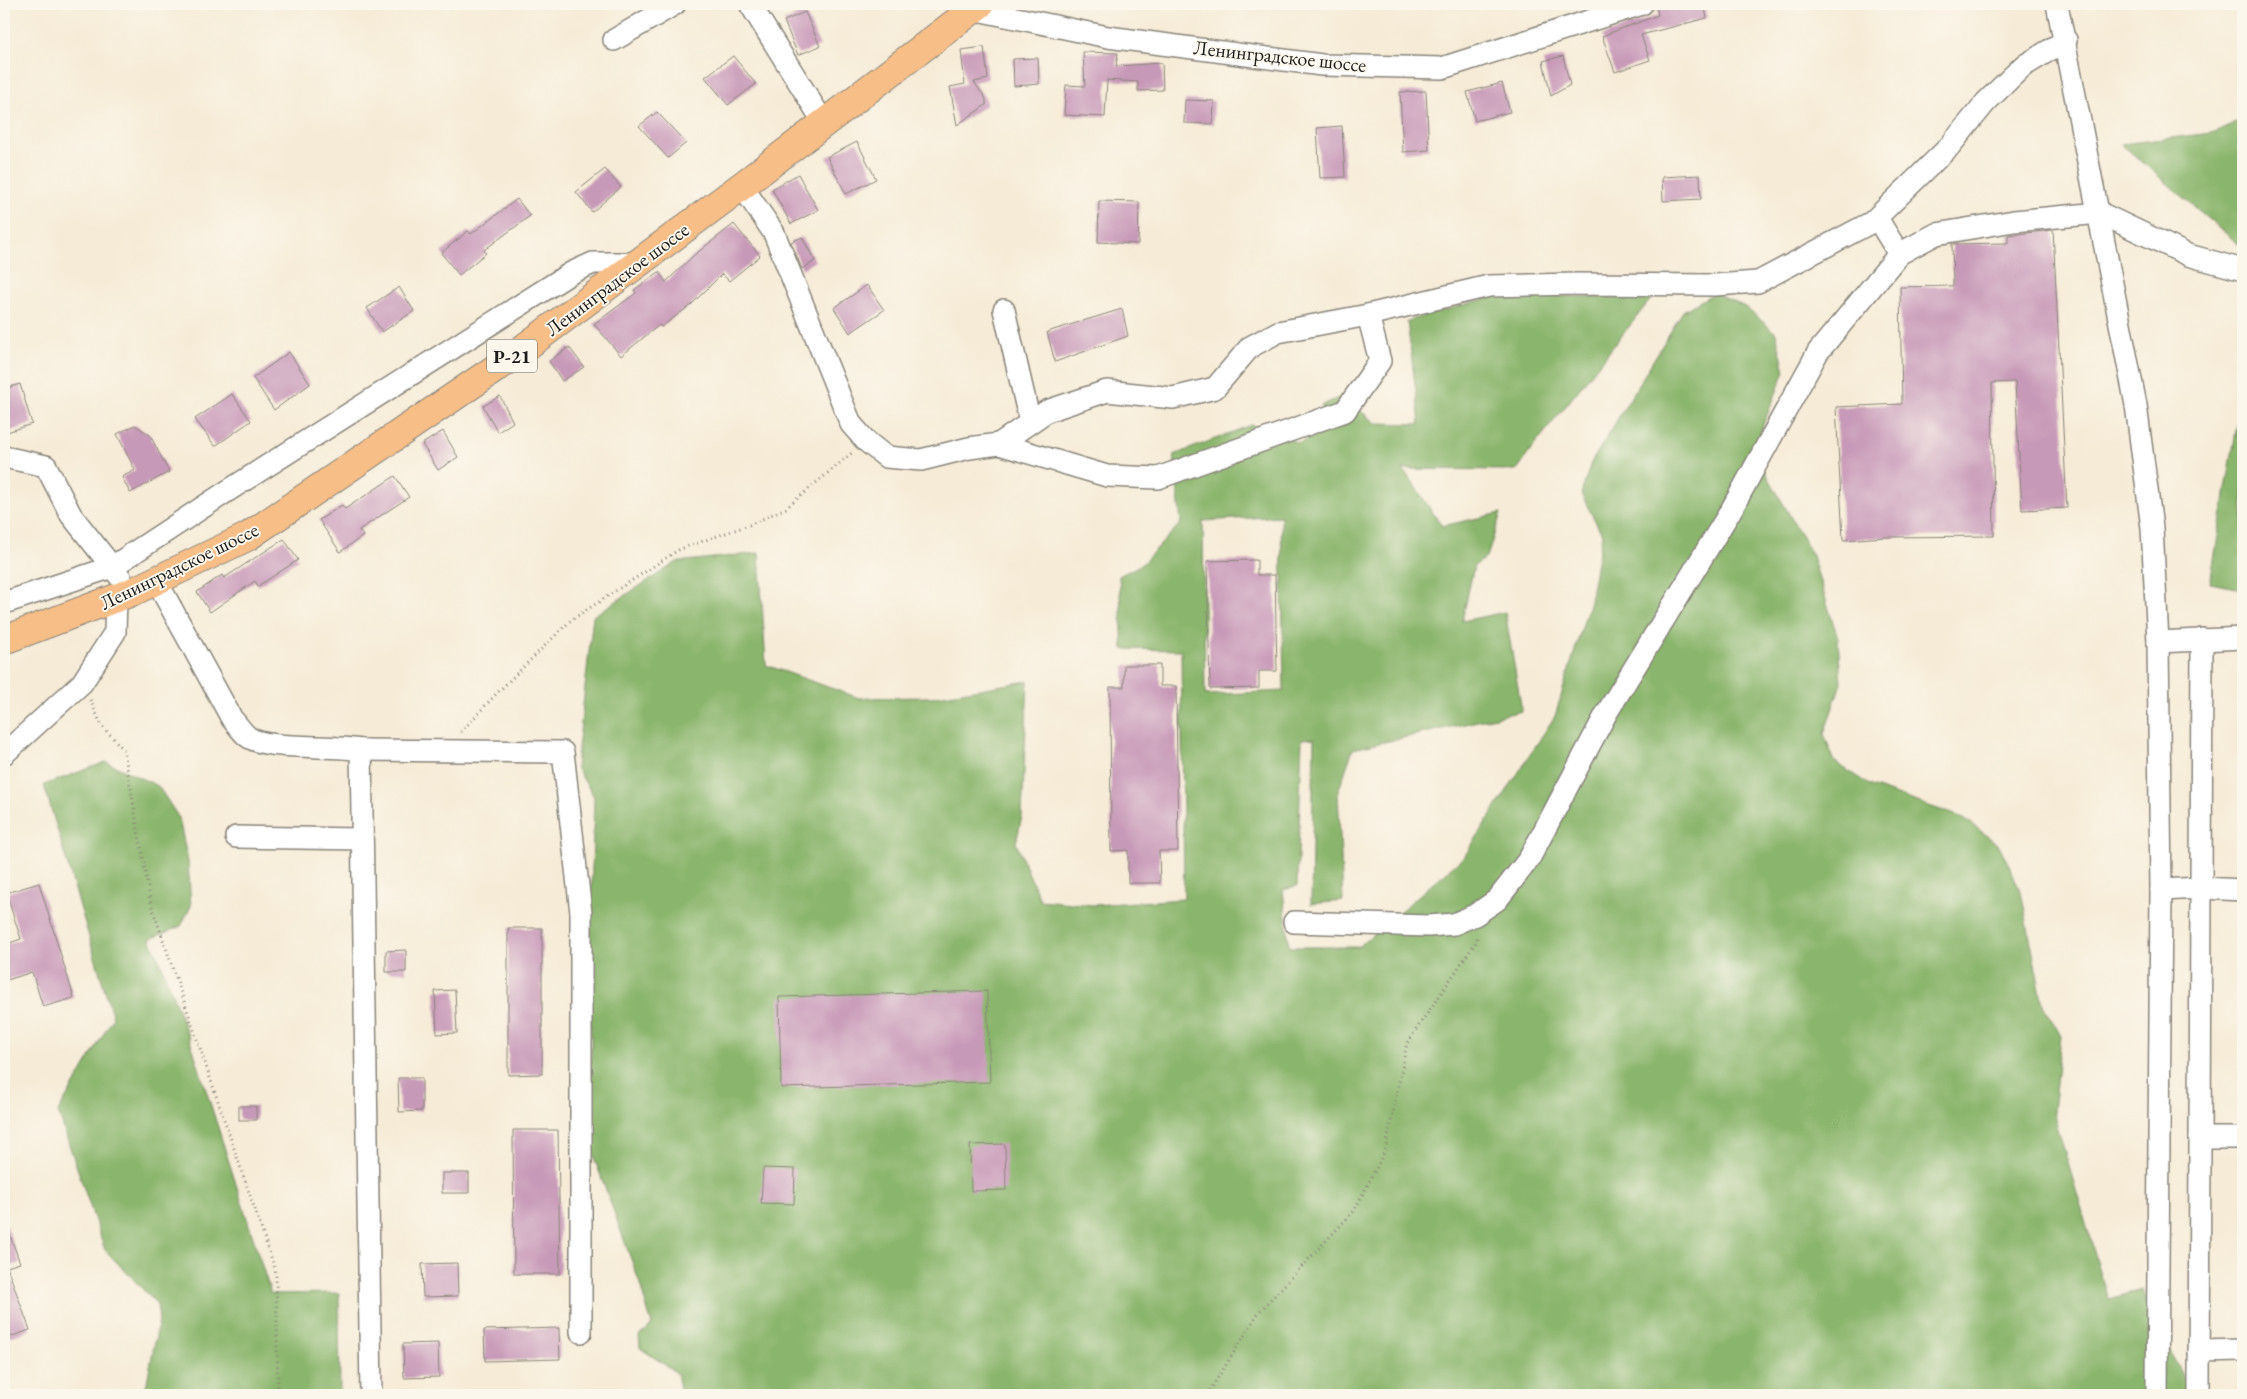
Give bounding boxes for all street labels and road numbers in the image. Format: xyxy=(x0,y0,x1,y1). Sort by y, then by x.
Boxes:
street label: Ленинградское шоссе xyxy=(1192,34,1368,78)
street label: Ленинградское шоссе xyxy=(540,216,694,342)
road number: Р-21 xyxy=(487,340,537,372)
street label: Ленинградское шоссе xyxy=(95,516,263,616)

